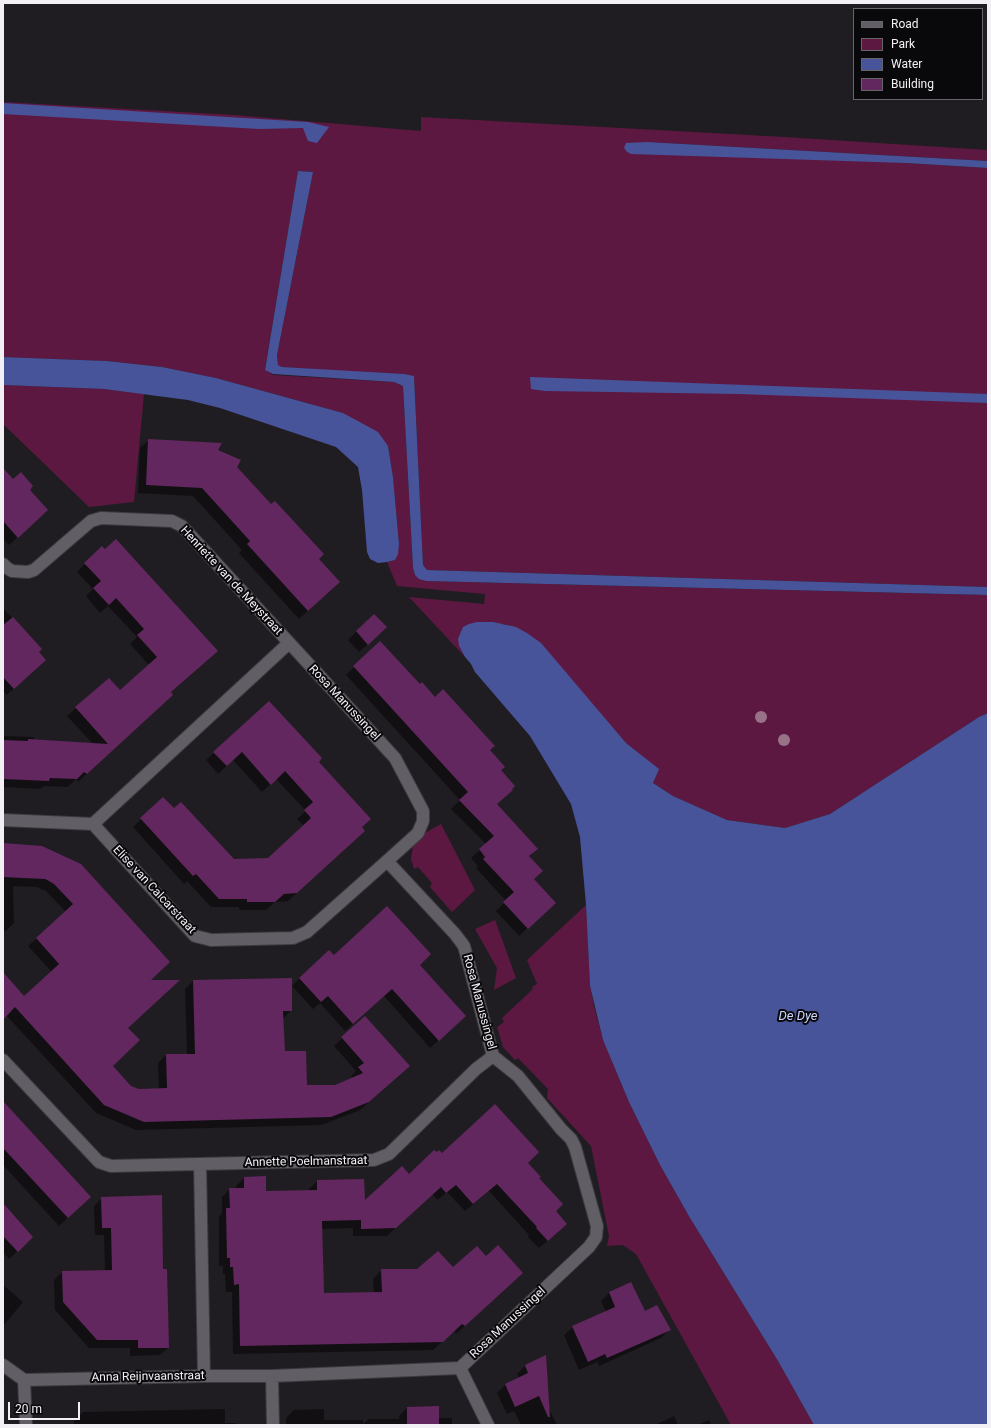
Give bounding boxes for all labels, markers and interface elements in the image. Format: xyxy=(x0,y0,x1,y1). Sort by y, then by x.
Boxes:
legend xyxy=(853,8,983,100)
text: Road xyxy=(891,17,919,31)
text: Park xyxy=(891,37,915,51)
text: Water xyxy=(891,57,922,71)
text: Building xyxy=(891,77,934,91)
street label: Henriette van de Meystraat xyxy=(177,524,285,638)
street label: Rosa Manussingel xyxy=(305,662,383,744)
street label: Elise van Calcarstraat xyxy=(109,843,199,937)
street label: Rosa Manussingel xyxy=(459,953,499,1051)
water label: De Dye xyxy=(778,1009,818,1025)
street label: Annette Poelmanstraat xyxy=(244,1154,368,1170)
street label: Rosa Manussingel xyxy=(467,1284,549,1362)
street label: Anna Reijnvaanstraat xyxy=(91,1369,205,1385)
scale bar xyxy=(10,1394,82,1420)
text: 20 m xyxy=(15,1402,42,1416)

